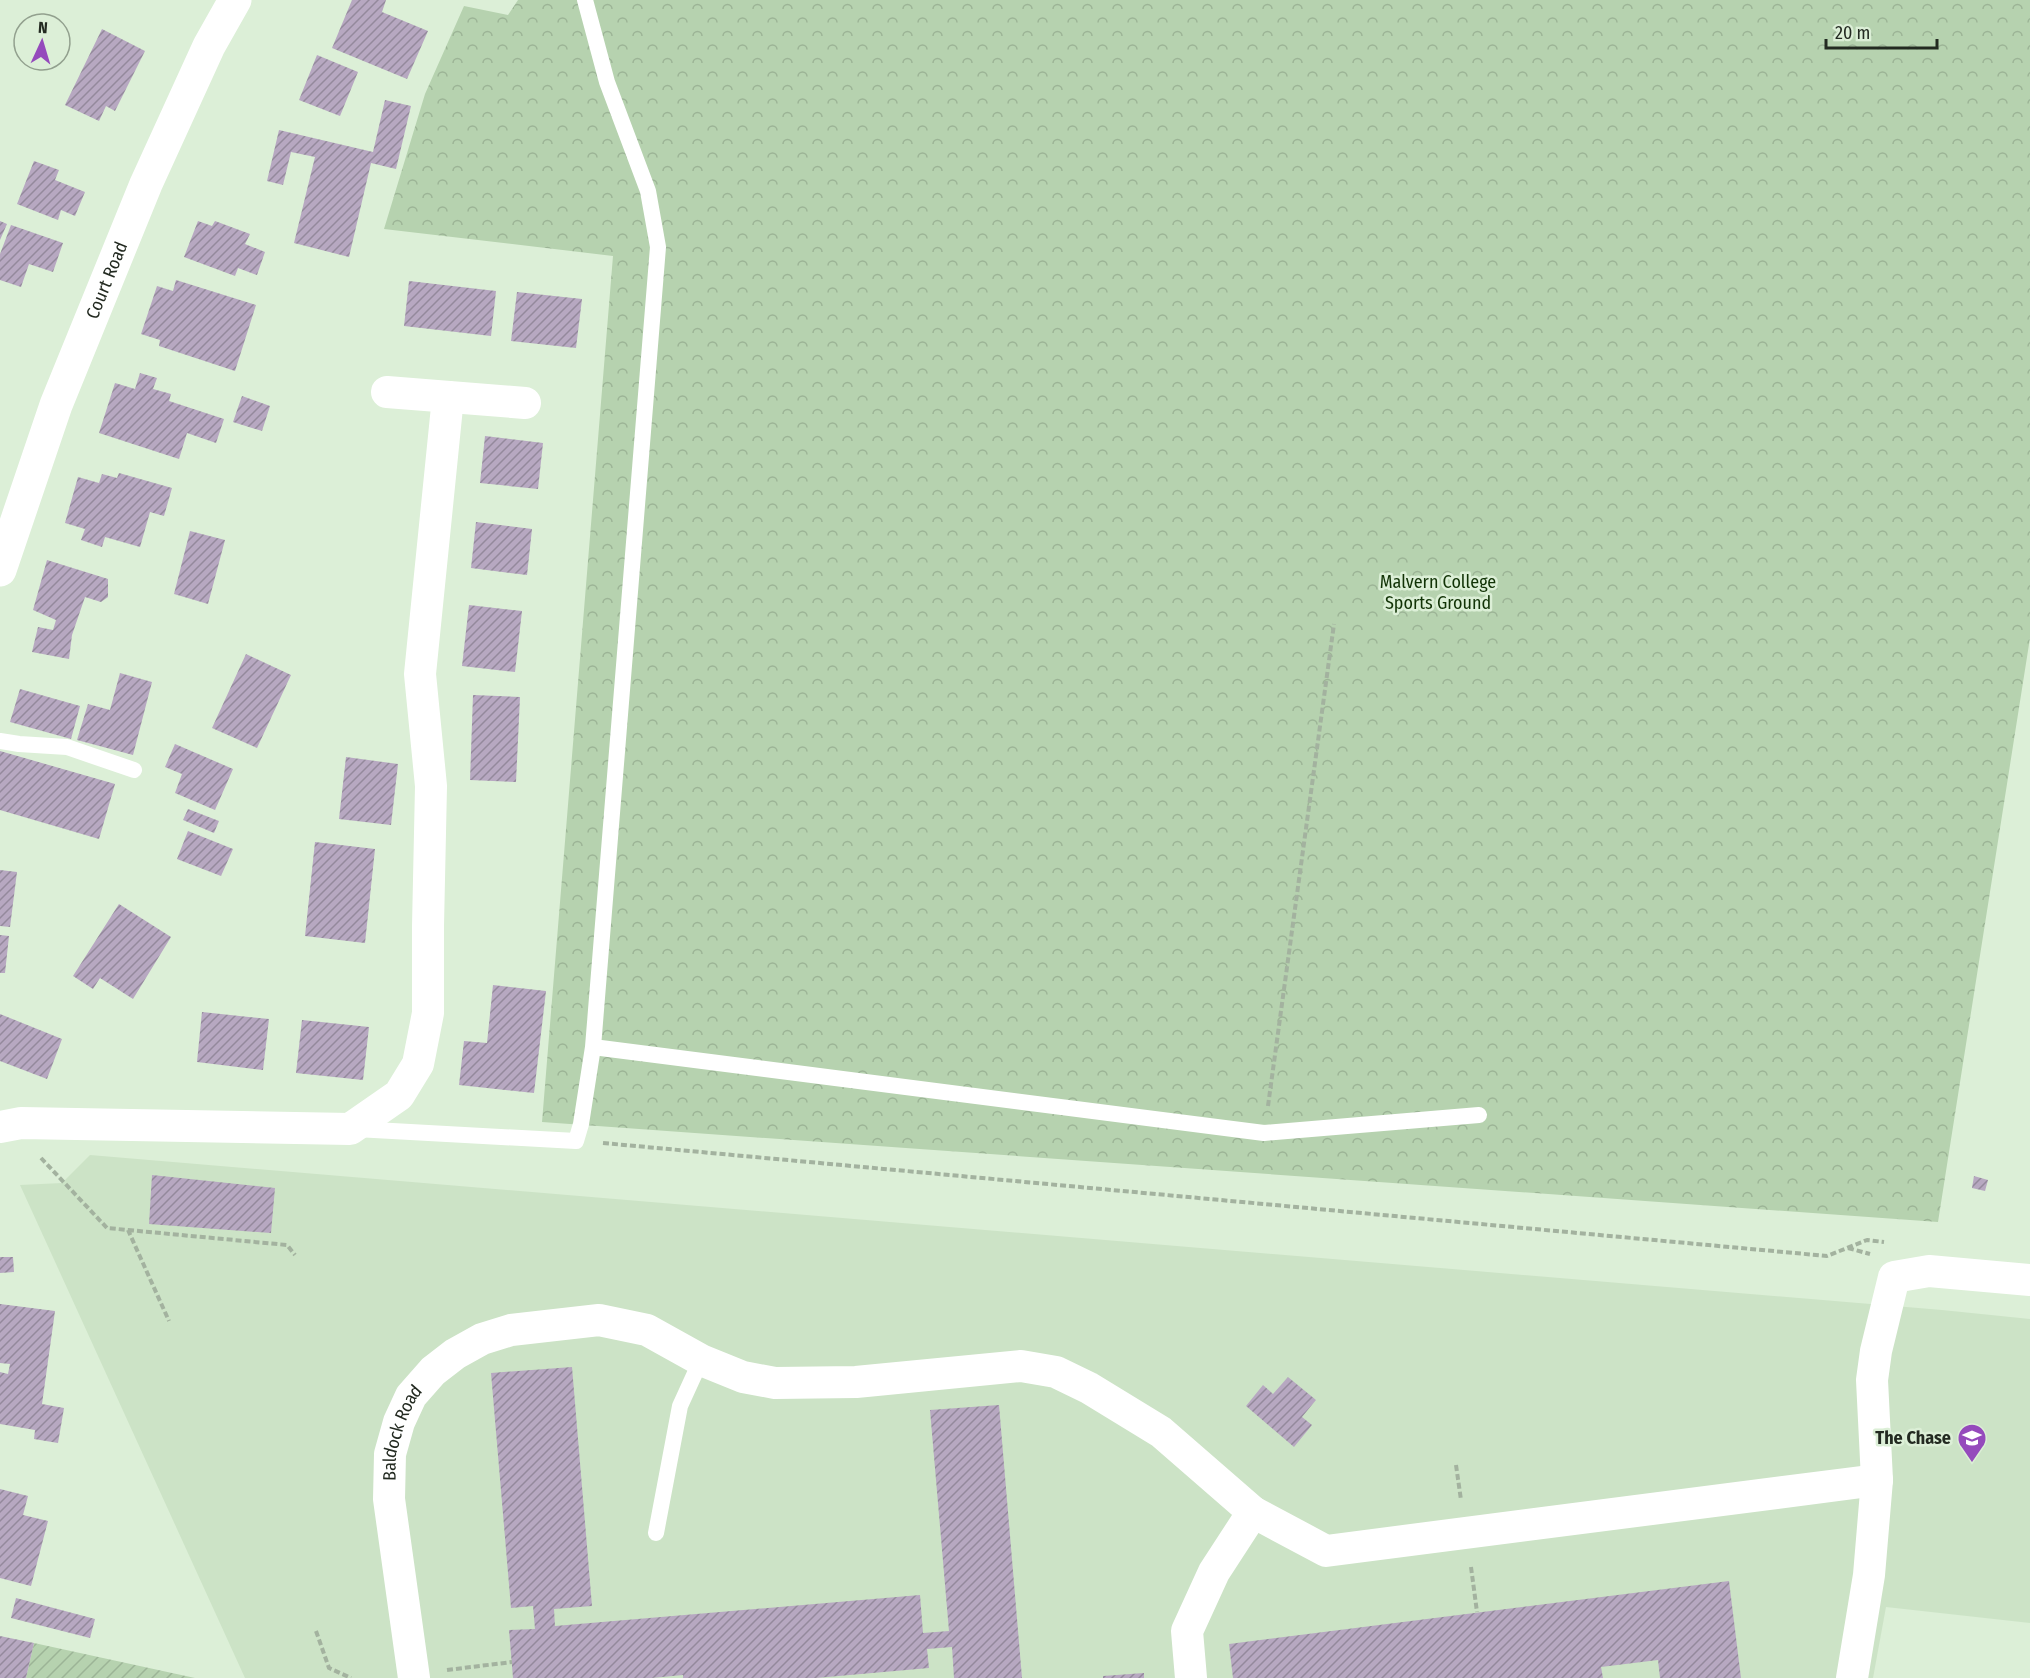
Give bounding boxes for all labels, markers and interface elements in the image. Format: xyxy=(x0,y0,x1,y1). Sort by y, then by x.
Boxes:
north arrow xyxy=(12,12,72,72)
scale bar xyxy=(1826,12,1937,50)
text: N xyxy=(38,18,48,37)
text: 20 m xyxy=(1835,22,1870,44)
street label: Court Road xyxy=(81,238,132,322)
park label: Malvern College Sports Ground xyxy=(1380,571,1496,614)
street label: Baldock Road xyxy=(378,1380,427,1481)
school or university icon: The Chase xyxy=(1956,1422,1988,1464)
place label: The Chase xyxy=(1875,1427,1951,1449)

